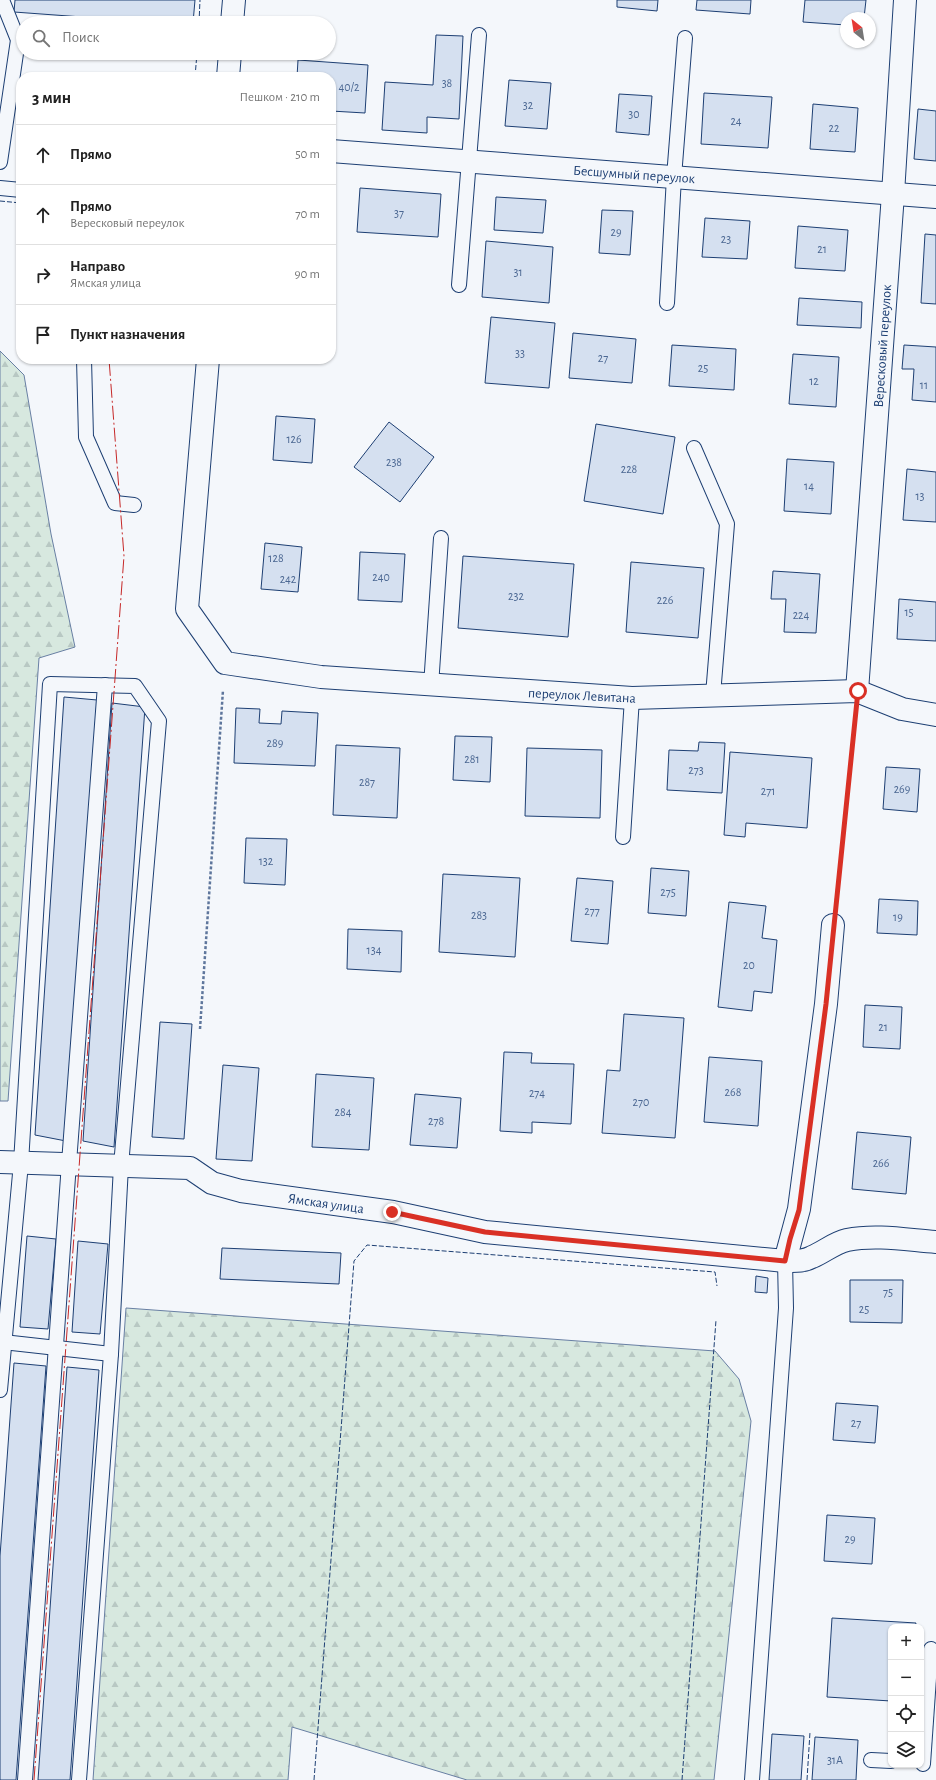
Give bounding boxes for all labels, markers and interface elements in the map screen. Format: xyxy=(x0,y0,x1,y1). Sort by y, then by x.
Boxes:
north arrow xyxy=(840,12,876,48)
search box xyxy=(16,16,336,60)
icon: search xyxy=(30,27,52,49)
text: Поиск xyxy=(62,30,100,45)
house number: 38 xyxy=(442,77,453,89)
house number: 40/2 xyxy=(338,81,360,93)
text: 3 мин xyxy=(32,89,71,106)
text: Пешком · 210 m xyxy=(240,91,320,104)
house number: 32 xyxy=(523,99,534,111)
house number: 30 xyxy=(628,108,640,120)
house number: 24 xyxy=(730,115,742,127)
house number: 22 xyxy=(829,122,840,134)
icon: ahead xyxy=(32,144,54,166)
text: Прямо xyxy=(70,147,112,162)
text: 50 m xyxy=(295,148,320,161)
street label: Бесшумный переулок xyxy=(572,164,696,186)
text: Прямо xyxy=(70,199,112,214)
icon: ahead xyxy=(32,204,54,226)
house number: 37 xyxy=(394,207,404,219)
text: 70 m xyxy=(295,208,320,221)
text: Вересковый переулок xyxy=(70,217,184,230)
house number: 29 xyxy=(610,226,622,238)
house number: 23 xyxy=(721,233,731,245)
house number: 21 xyxy=(817,243,827,255)
text: Направо xyxy=(70,259,125,274)
icon: right xyxy=(32,264,54,286)
house number: 31 xyxy=(513,266,523,278)
text: 90 m xyxy=(294,268,320,281)
text: Ямская улица xyxy=(70,277,141,290)
street label: Вересковый переулок xyxy=(872,284,894,408)
icon: arrive xyxy=(32,324,54,346)
text: Пункт назначения xyxy=(70,327,185,342)
house number: 33 xyxy=(515,347,525,359)
house number: 27 xyxy=(598,352,608,364)
house number: 25 xyxy=(698,362,708,374)
house number: 12 xyxy=(809,375,819,387)
house number: 11 xyxy=(920,379,928,391)
house number: 126 xyxy=(286,433,302,445)
house number: 238 xyxy=(386,456,402,468)
house number: 228 xyxy=(621,463,638,475)
house number: 14 xyxy=(804,480,814,492)
house number: 13 xyxy=(915,490,925,502)
house number: 128 xyxy=(268,552,284,564)
house number: 240 xyxy=(372,571,390,583)
house number: 242 xyxy=(280,573,297,585)
house number: 232 xyxy=(508,590,524,602)
house number: 226 xyxy=(657,594,674,606)
house number: 15 xyxy=(904,606,914,618)
house number: 224 xyxy=(793,609,810,621)
route start xyxy=(849,682,867,700)
street label: переулок Левитана xyxy=(528,686,637,706)
house number: 289 xyxy=(267,737,284,749)
house number: 281 xyxy=(464,753,480,765)
house number: 273 xyxy=(688,764,704,776)
house number: 287 xyxy=(359,776,375,788)
house number: 269 xyxy=(894,783,911,795)
house number: 271 xyxy=(761,785,775,797)
house number: 132 xyxy=(259,855,274,867)
house number: 275 xyxy=(660,886,676,898)
house number: 277 xyxy=(584,905,600,917)
house number: 283 xyxy=(471,909,487,921)
house number: 19 xyxy=(893,911,903,923)
house number: 134 xyxy=(367,944,382,956)
house number: 20 xyxy=(743,959,755,971)
house number: 21 xyxy=(878,1021,888,1033)
house number: 268 xyxy=(725,1086,742,1098)
house number: 274 xyxy=(529,1087,545,1099)
house number: 270 xyxy=(633,1096,649,1108)
house number: 284 xyxy=(335,1106,352,1118)
house number: 278 xyxy=(428,1115,444,1127)
house number: 266 xyxy=(873,1157,890,1169)
street label: Ямская улица xyxy=(287,1192,365,1216)
route end xyxy=(383,1203,401,1221)
house number: 75 xyxy=(883,1286,893,1298)
house number: 25 xyxy=(859,1303,869,1315)
house number: 27 xyxy=(851,1417,861,1429)
house number: 29 xyxy=(844,1533,856,1545)
map controls xyxy=(888,1624,924,1768)
button: + xyxy=(888,1624,924,1660)
button: − xyxy=(888,1660,924,1696)
button: locate xyxy=(888,1696,924,1732)
button: layers xyxy=(888,1732,924,1768)
house number: 31А xyxy=(827,1754,843,1766)

